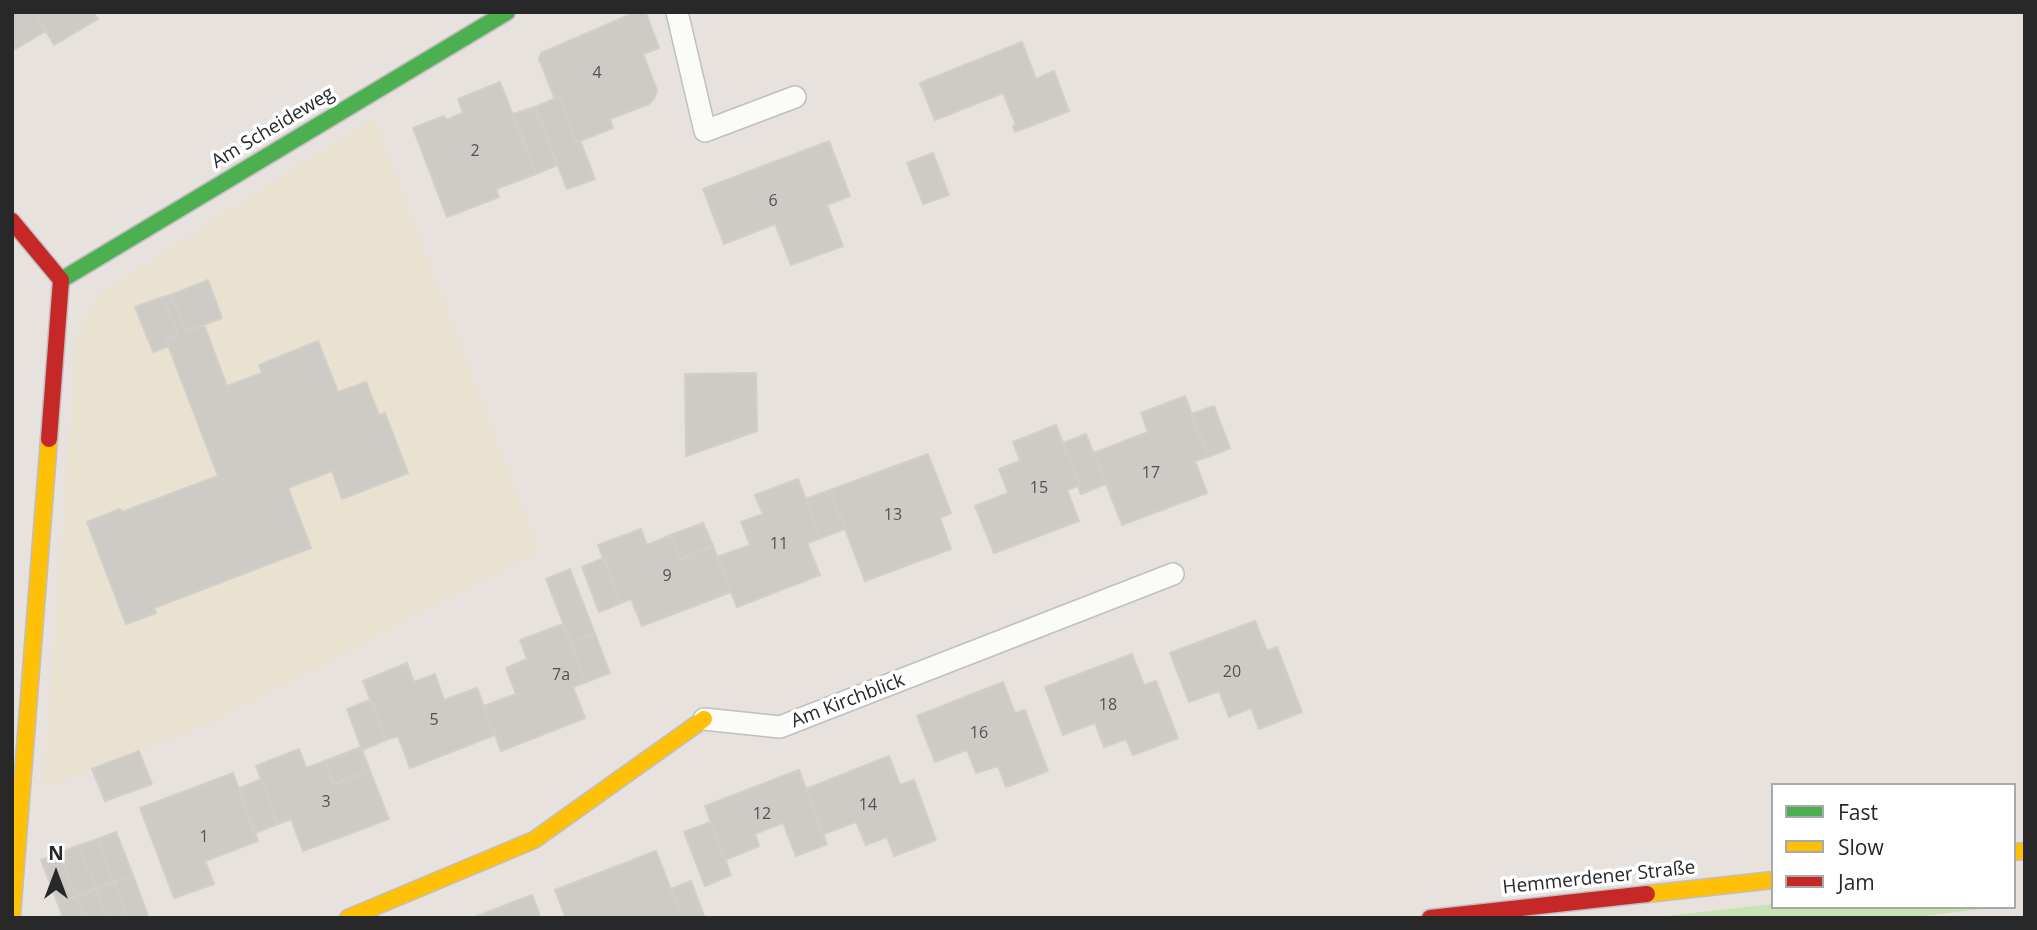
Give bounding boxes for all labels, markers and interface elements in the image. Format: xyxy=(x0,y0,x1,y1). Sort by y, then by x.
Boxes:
house number: 4 xyxy=(592,63,602,83)
street label: Am Scheideweg xyxy=(207,82,339,174)
house number: 2 xyxy=(470,141,480,161)
house number: 6 xyxy=(768,191,778,211)
house number: 17 xyxy=(1142,463,1160,483)
house number: 15 xyxy=(1030,478,1048,498)
house number: 13 xyxy=(884,505,902,525)
house number: 11 xyxy=(770,534,788,554)
house number: 9 xyxy=(662,566,672,586)
house number: 20 xyxy=(1223,662,1241,682)
house number: 7a xyxy=(552,665,570,685)
street label: Am Kirchblick xyxy=(788,669,908,733)
house number: 18 xyxy=(1099,695,1117,715)
house number: 5 xyxy=(429,710,439,730)
house number: 16 xyxy=(970,723,988,743)
legend xyxy=(1771,783,2016,909)
house number: 3 xyxy=(321,792,331,812)
house number: 14 xyxy=(859,795,877,815)
text: Fast xyxy=(1838,798,1878,826)
house number: 12 xyxy=(753,804,771,824)
house number: 1 xyxy=(199,827,209,847)
text: Slow xyxy=(1838,833,1884,861)
north arrow xyxy=(21,839,91,909)
text: N xyxy=(48,840,64,866)
street label: Hemmerdener Straße xyxy=(1502,857,1696,899)
text: Jam xyxy=(1838,868,1875,896)

